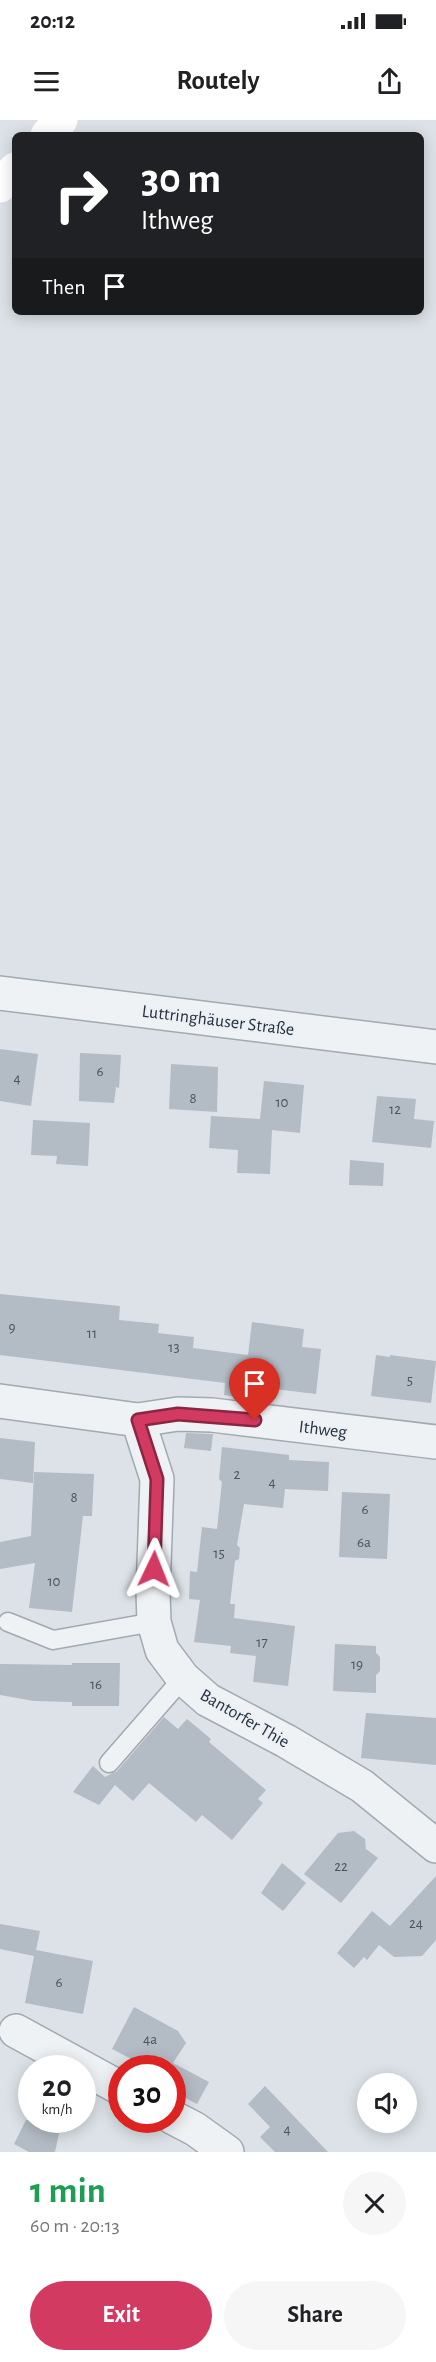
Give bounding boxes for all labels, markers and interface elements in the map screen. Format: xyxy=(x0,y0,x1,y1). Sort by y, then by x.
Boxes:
text: 20:12 xyxy=(30,10,75,32)
icon: menu xyxy=(30,65,63,98)
icon: share xyxy=(373,65,406,98)
text: Routely xyxy=(176,67,260,94)
icon: right xyxy=(42,156,120,234)
text: 30 m xyxy=(141,158,221,200)
text: Ithweg xyxy=(141,207,213,234)
icon: arrive xyxy=(98,270,131,303)
text: Then xyxy=(42,276,86,298)
street label: Luttringhäuser Straße xyxy=(141,1003,295,1039)
house number: 6 xyxy=(96,1064,104,1079)
house number: 4 xyxy=(13,1071,21,1086)
house number: 8 xyxy=(189,1091,197,1106)
house number: 10 xyxy=(275,1095,289,1110)
house number: 12 xyxy=(389,1102,401,1117)
house number: 9 xyxy=(8,1320,16,1335)
house number: 11 xyxy=(87,1326,97,1341)
house number: 13 xyxy=(168,1340,180,1355)
pin xyxy=(229,1358,280,1420)
icon: arrive xyxy=(238,1367,271,1400)
house number: 5 xyxy=(407,1373,413,1388)
street label: Ithweg xyxy=(298,1418,348,1442)
house number: 2 xyxy=(234,1467,241,1482)
house number: 4 xyxy=(268,1475,276,1490)
house number: 8 xyxy=(70,1490,78,1505)
house number: 6 xyxy=(361,1502,369,1517)
house number: 6a xyxy=(357,1535,371,1550)
position arrow xyxy=(122,1537,186,1601)
house number: 15 xyxy=(213,1546,225,1561)
house number: 10 xyxy=(47,1574,61,1589)
house number: 17 xyxy=(256,1635,268,1650)
house number: 19 xyxy=(351,1657,363,1672)
house number: 16 xyxy=(90,1677,102,1692)
street label: Bantorfer Thie xyxy=(197,1686,292,1752)
house number: 22 xyxy=(334,1859,348,1874)
house number: 24 xyxy=(409,1916,423,1931)
house number: 6 xyxy=(55,1975,63,1990)
house number: 4a xyxy=(143,2032,157,2047)
speed limit sign: 30 xyxy=(108,2055,186,2133)
text: 20 xyxy=(42,2072,72,2102)
map controls xyxy=(357,2073,417,2133)
button: sound xyxy=(357,2073,417,2133)
text: km/h xyxy=(42,2102,72,2117)
house number: 4 xyxy=(283,2122,291,2137)
button: close xyxy=(343,2172,406,2235)
text: 1 min xyxy=(30,2173,106,2209)
text: 60 m · 20:13 xyxy=(30,2216,120,2236)
button: Exit xyxy=(30,2281,212,2350)
button: Share xyxy=(224,2281,406,2350)

